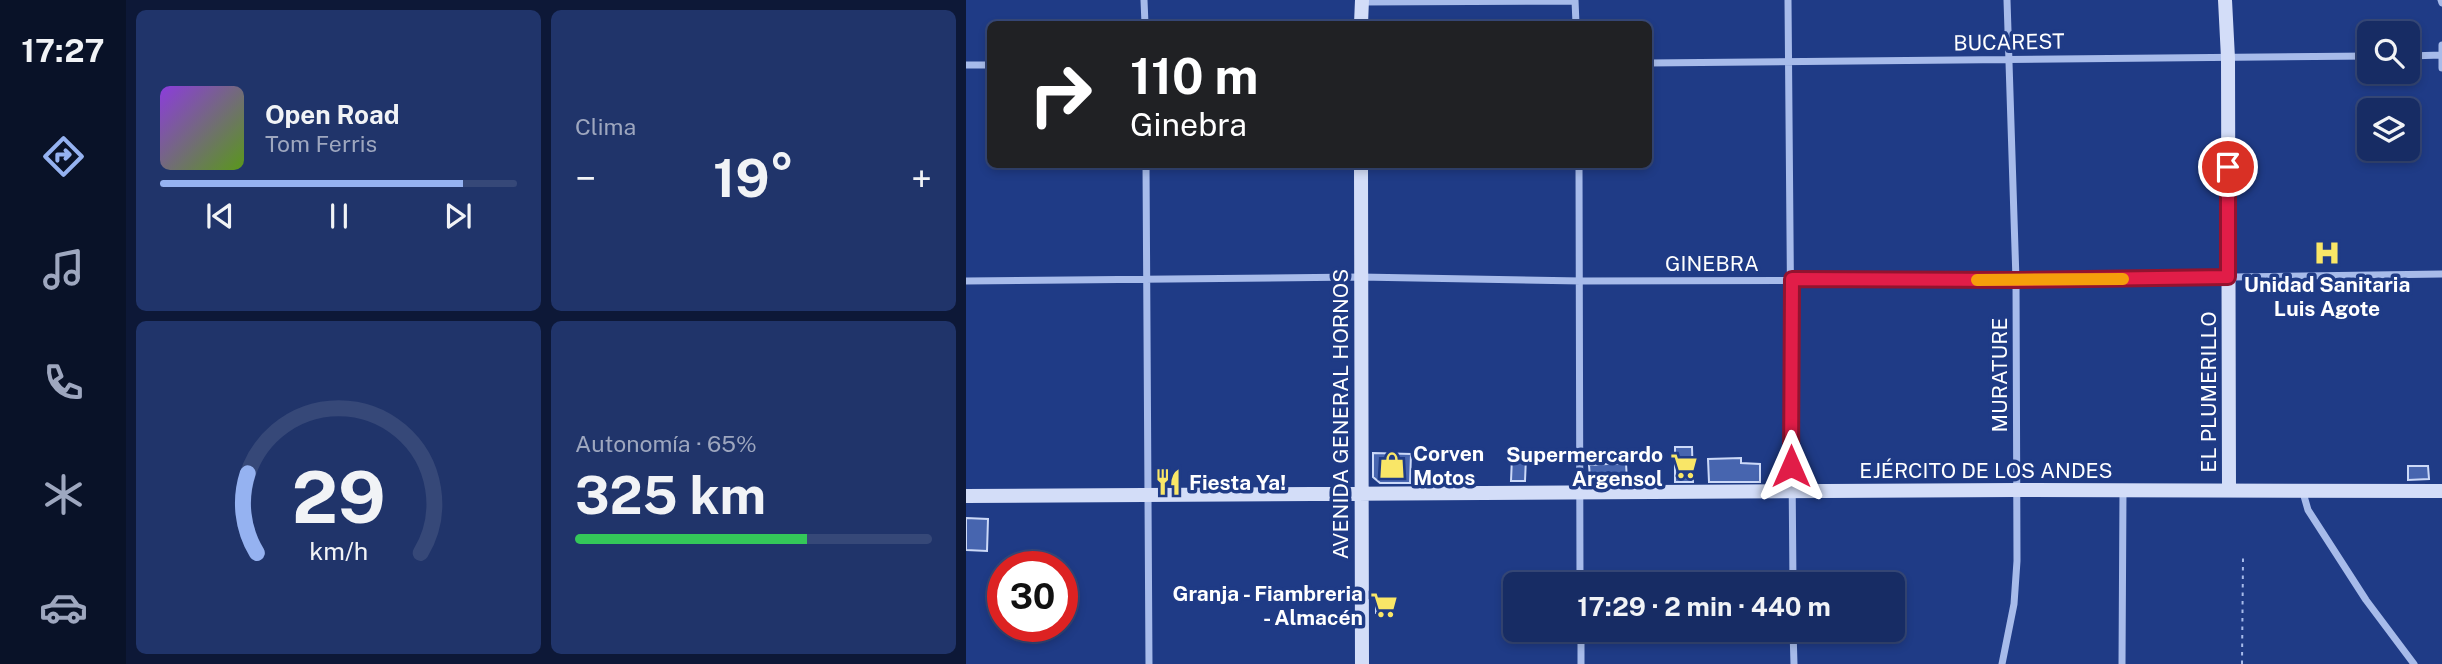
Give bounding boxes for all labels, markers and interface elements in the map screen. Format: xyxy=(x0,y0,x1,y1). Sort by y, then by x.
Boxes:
map controls xyxy=(2357,21,2420,161)
button: search xyxy=(2357,21,2420,84)
street label: BUCAREST xyxy=(1953,29,2065,55)
text: 17:27 xyxy=(21,32,105,69)
text: 110 m xyxy=(1130,47,1258,105)
icon: right xyxy=(1015,49,1106,140)
button: layers xyxy=(2357,98,2420,161)
text: Open Road xyxy=(265,99,400,130)
text: Ginebra xyxy=(1130,106,1247,143)
text: Clima xyxy=(575,113,636,140)
text: Tom Ferris xyxy=(265,130,377,157)
icon: directions xyxy=(39,132,88,181)
pin xyxy=(2198,137,2258,197)
text: 19° xyxy=(713,148,794,209)
icon: arrive xyxy=(2209,148,2247,186)
text: − xyxy=(575,156,596,201)
text: + xyxy=(911,156,932,201)
icon: previous xyxy=(201,197,239,235)
icon: pause xyxy=(320,197,358,235)
icon: next xyxy=(439,197,477,235)
hospital icon: Unidad Sanitaria Luis Agote xyxy=(2312,238,2342,268)
icon: music xyxy=(39,245,88,294)
street label: GINEBRA xyxy=(1665,251,1759,276)
street label: AVENIDA GENERAL HORNOS xyxy=(1328,269,1353,559)
place label: Unidad Sanitaria Luis Agote xyxy=(2244,272,2410,321)
street label: EL PLUMERILLO xyxy=(2196,311,2221,473)
street label: MURATURE xyxy=(1987,318,2012,432)
icon: phone xyxy=(39,358,88,407)
position arrow xyxy=(1754,429,1828,503)
text: Autonomía · 65% xyxy=(575,430,757,457)
place label: Corven Motos xyxy=(1413,441,1484,490)
place label: Supermercardo Argensol xyxy=(1506,442,1663,491)
shop icon: Corven Motos xyxy=(1377,450,1407,480)
supermarket icon: Supermercardo Argensol xyxy=(1669,451,1699,481)
text: 29 xyxy=(291,455,386,540)
street label: EJÉRCITO DE LOS ANDES xyxy=(1859,458,2113,483)
text: 325 km xyxy=(575,465,766,526)
restaurant icon: Fiesta Ya! xyxy=(1153,467,1183,497)
icon: climate xyxy=(39,470,88,519)
place label: Fiesta Ya! xyxy=(1189,470,1286,495)
text: km/h xyxy=(309,536,368,566)
speed limit sign: 30 xyxy=(987,551,1078,642)
place label: Granja - Fiambreria - Almacén xyxy=(1173,581,1363,630)
icon: car xyxy=(39,583,88,632)
supermarket icon: Granja - Fiambreria - Almacén xyxy=(1369,590,1399,620)
text: 17:29 · 2 min · 440 m xyxy=(1577,591,1831,622)

